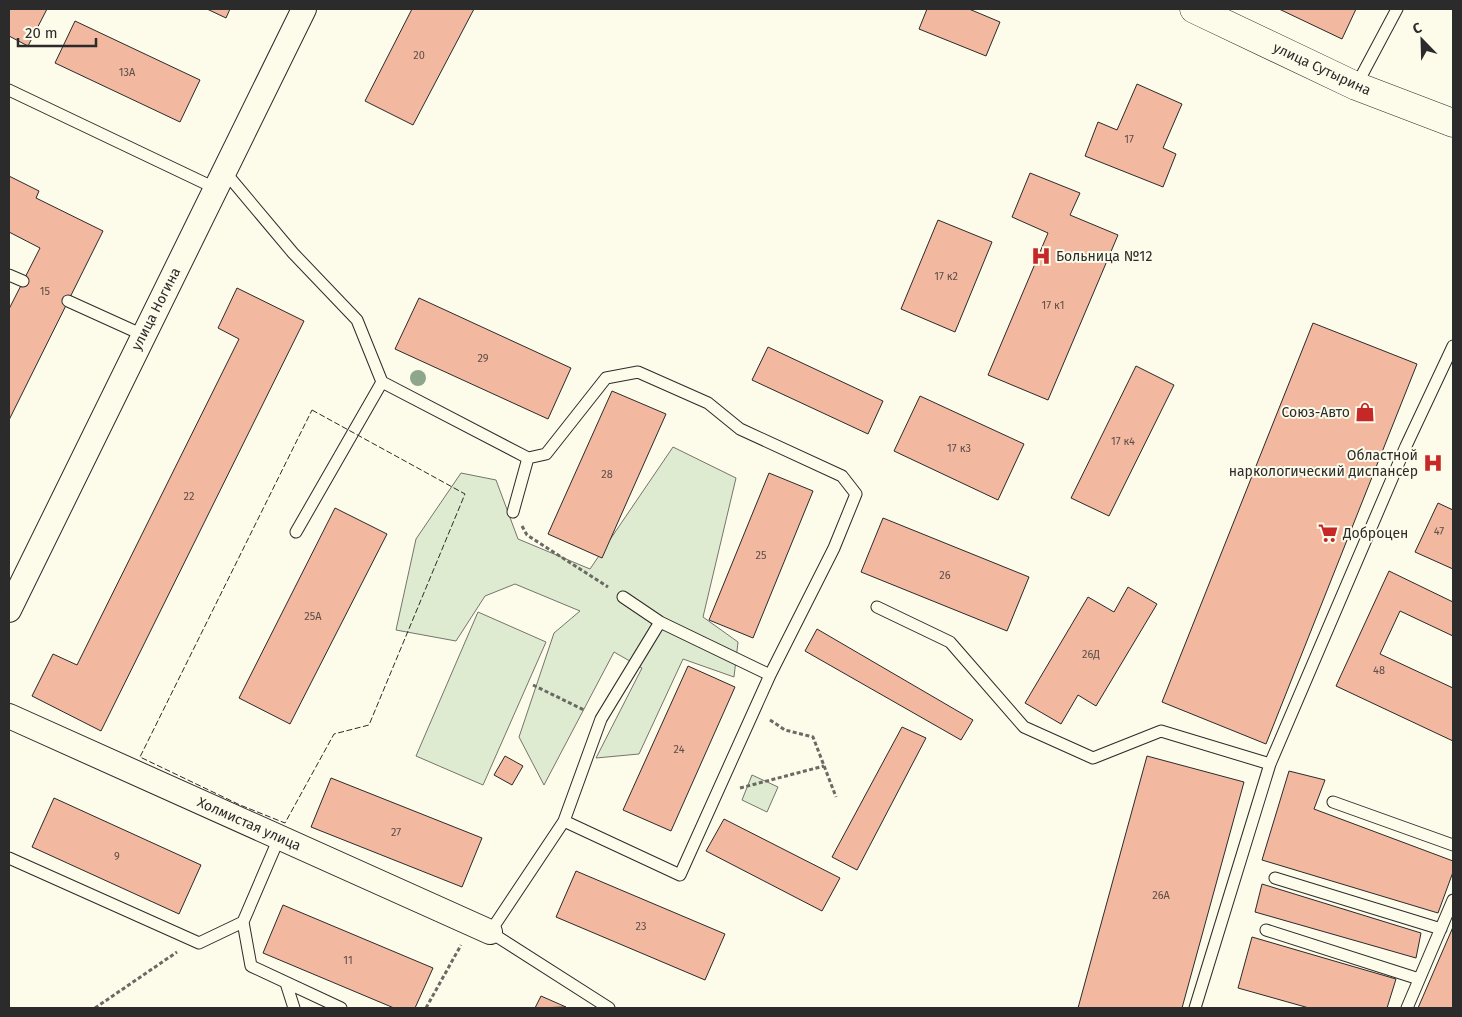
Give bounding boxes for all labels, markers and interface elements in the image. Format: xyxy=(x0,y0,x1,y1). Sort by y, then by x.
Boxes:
scale bar xyxy=(18,15,95,47)
north arrow xyxy=(1397,15,1447,65)
text: С xyxy=(1410,19,1424,38)
text: 20 m xyxy=(25,24,58,42)
street label: улица Сутырина xyxy=(1270,39,1374,99)
house number: 20 xyxy=(413,49,425,62)
house number: 13А xyxy=(119,66,136,79)
house number: 17 xyxy=(1124,133,1134,146)
hospital icon: Больница №12 xyxy=(1030,245,1052,267)
place label: Больница №12 xyxy=(1056,248,1152,265)
street label: улица Ногина xyxy=(128,265,184,353)
house number: 17 к2 xyxy=(934,270,958,283)
house number: 15 xyxy=(40,285,51,298)
house number: 17 к1 xyxy=(1042,299,1064,312)
house number: 29 xyxy=(477,352,489,365)
shop icon: Союз-Авто xyxy=(1354,401,1376,423)
place label: Союз-Авто xyxy=(1282,404,1350,421)
house number: 17 к4 xyxy=(1111,435,1135,448)
house number: 17 к3 xyxy=(947,442,971,455)
place label: Областной наркологический диспансер xyxy=(1229,447,1418,480)
hospital icon: Областной наркологический диспансер xyxy=(1422,452,1444,474)
house number: 28 xyxy=(601,468,613,481)
house number: 22 xyxy=(184,490,194,503)
supermarket icon: Доброцен xyxy=(1317,522,1339,544)
place label: Доброцен xyxy=(1342,525,1408,542)
house number: 47 xyxy=(1434,525,1444,538)
house number: 25 xyxy=(756,549,767,562)
house number: 26 xyxy=(939,569,951,582)
house number: 25А xyxy=(304,610,322,623)
house number: 26Д xyxy=(1082,648,1100,661)
house number: 48 xyxy=(1373,664,1385,677)
house number: 24 xyxy=(674,743,685,756)
street label: Холмистая улица xyxy=(194,794,304,854)
house number: 27 xyxy=(391,826,401,839)
house number: 9 xyxy=(114,850,120,863)
house number: 26А xyxy=(1152,889,1170,902)
house number: 23 xyxy=(636,920,646,933)
house number: 11 xyxy=(343,954,353,967)

